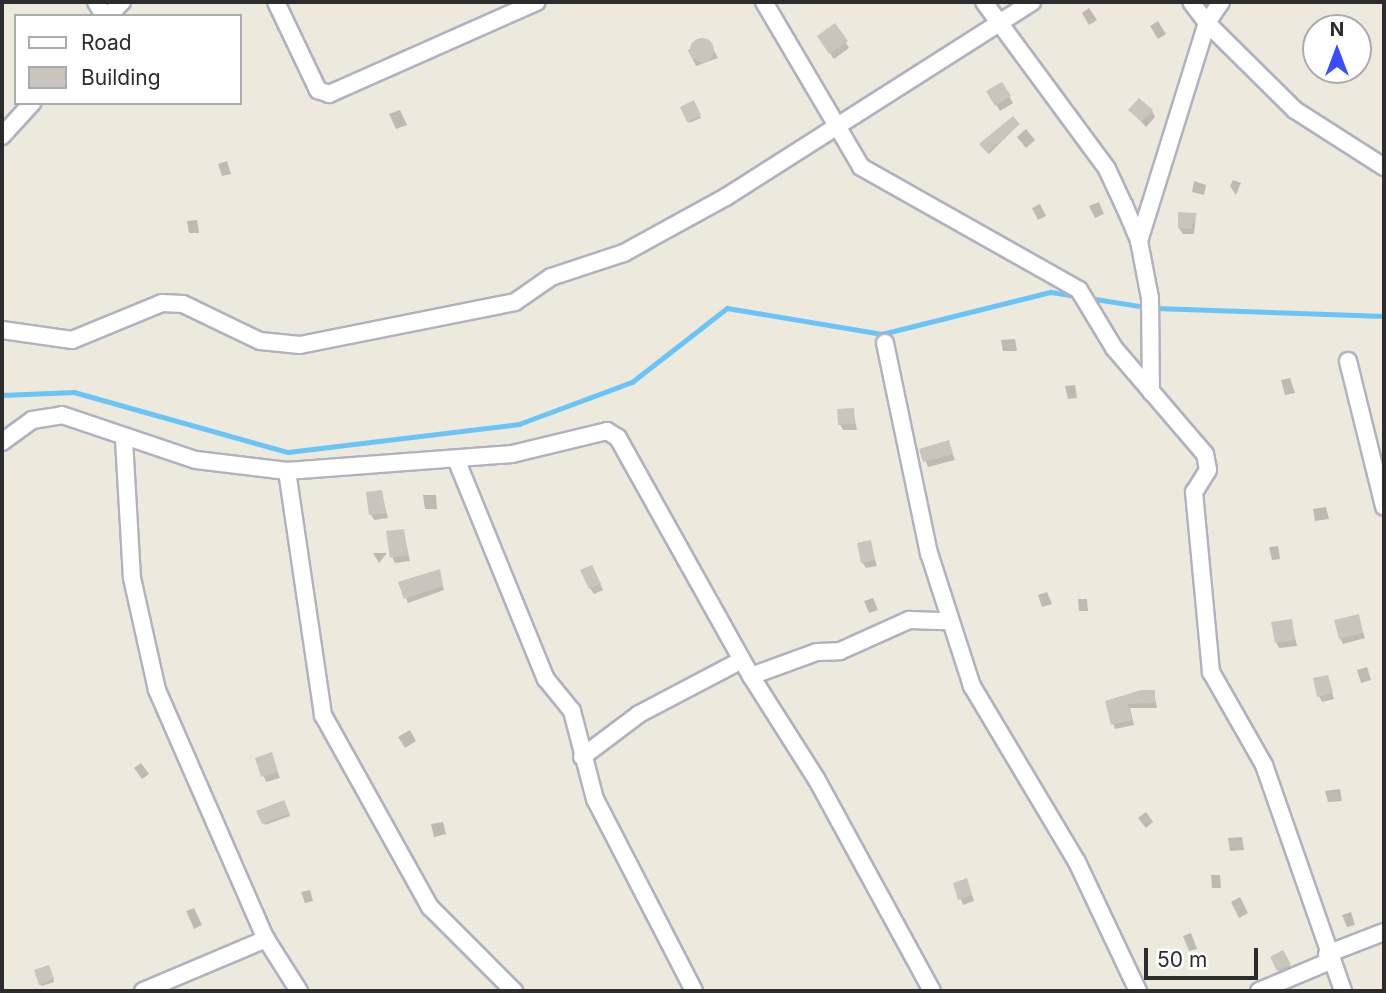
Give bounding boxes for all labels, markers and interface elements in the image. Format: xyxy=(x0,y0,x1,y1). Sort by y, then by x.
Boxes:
legend xyxy=(14,14,242,105)
north arrow xyxy=(1302,14,1372,84)
text: N xyxy=(1330,18,1344,41)
text: Road xyxy=(81,30,132,55)
text: Building xyxy=(81,65,161,90)
scale bar xyxy=(1148,934,1262,978)
text: 50 m xyxy=(1157,947,1207,972)

